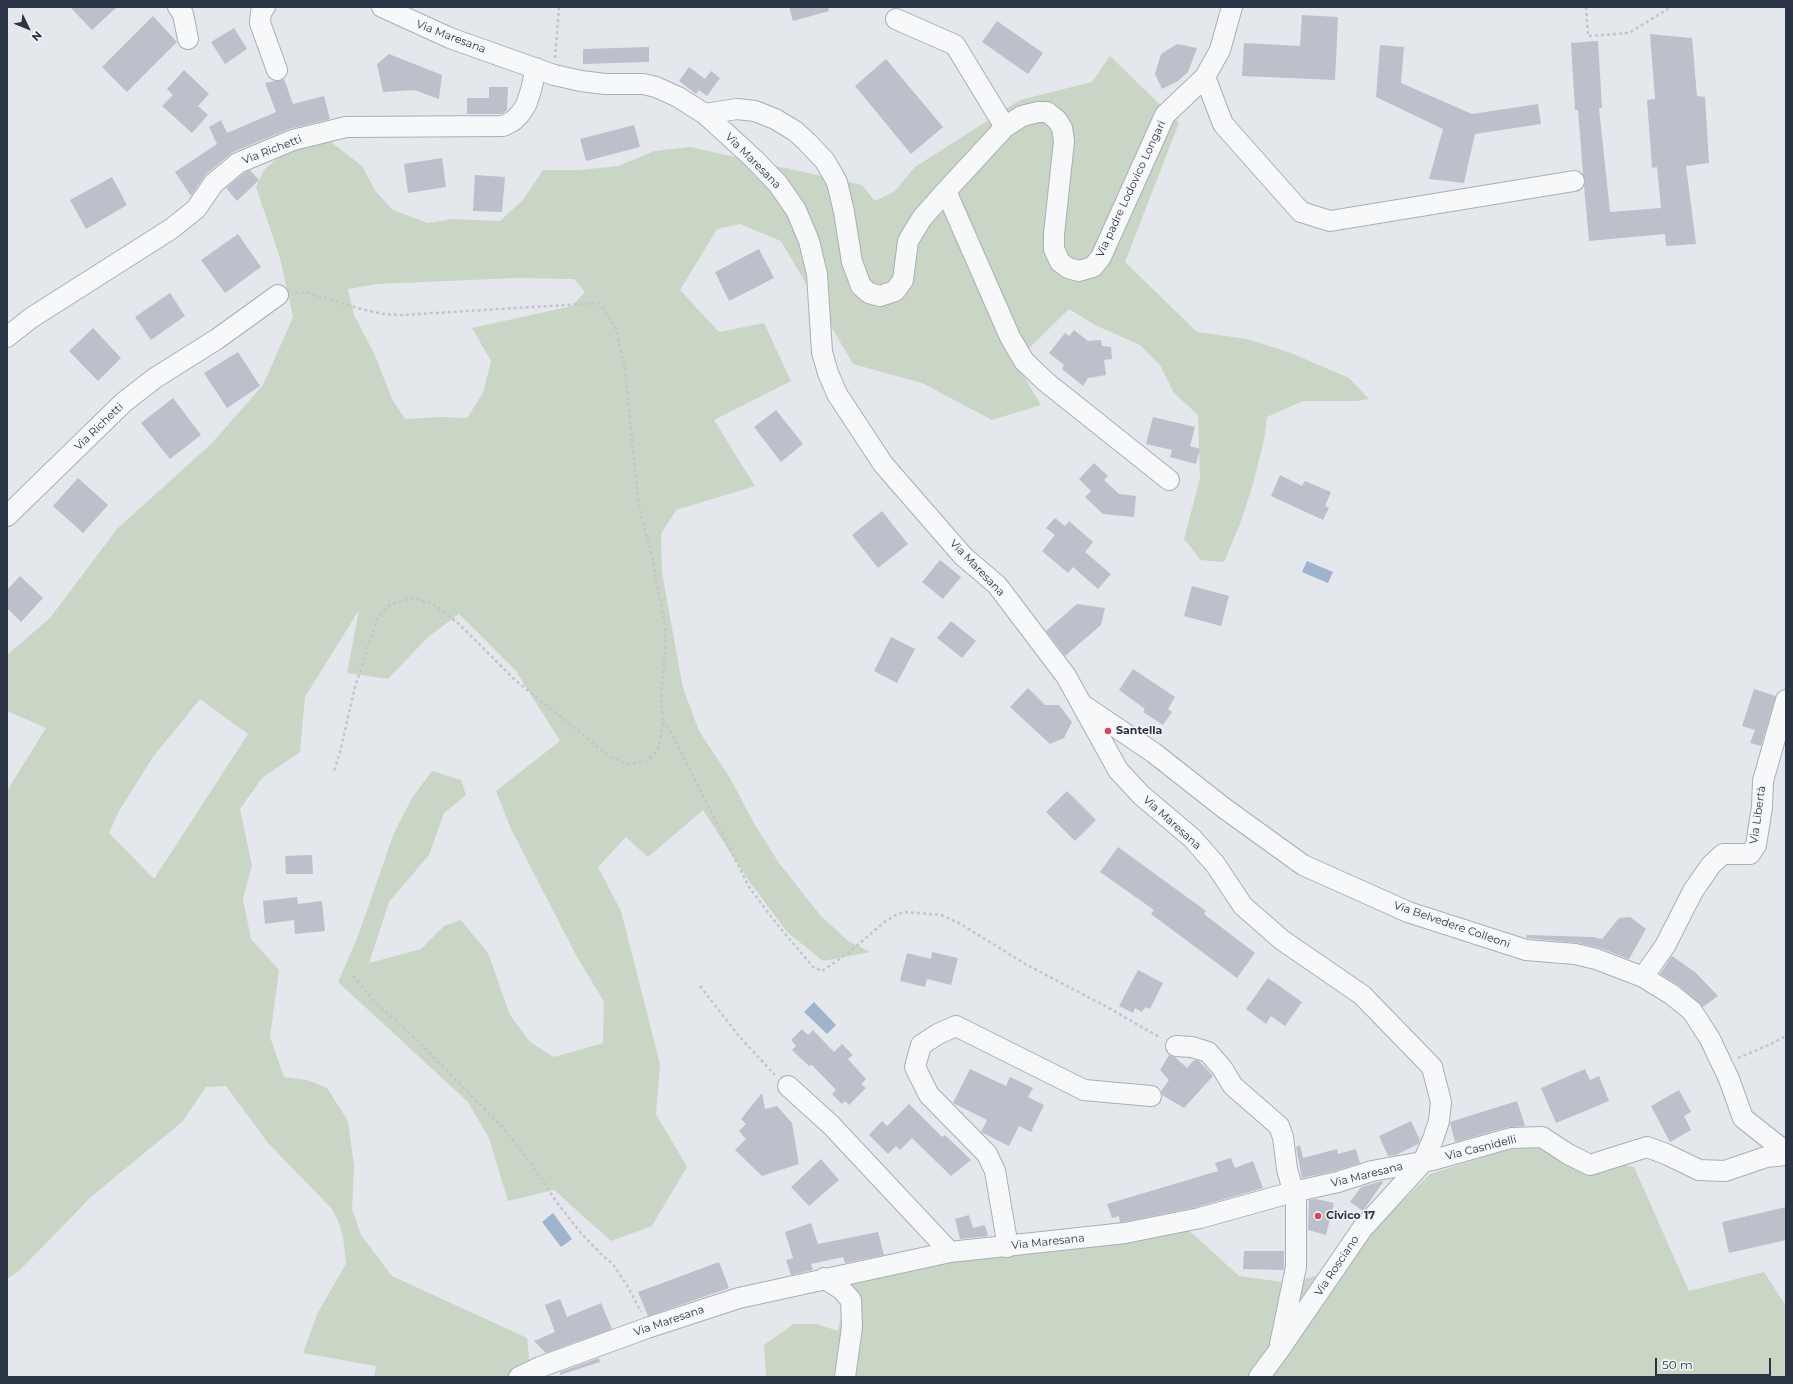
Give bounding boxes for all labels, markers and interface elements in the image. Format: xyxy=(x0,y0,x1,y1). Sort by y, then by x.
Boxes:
north arrow xyxy=(8,8,48,48)
street label: Via Maresana xyxy=(414,18,488,56)
text: N xyxy=(29,28,45,44)
street label: Via padre Lodovico Longari xyxy=(1093,119,1169,259)
street label: Via Maresana xyxy=(722,130,784,192)
street label: Via Richetti xyxy=(240,133,304,167)
street label: Via Richetti xyxy=(72,400,126,454)
street label: Via Maresana xyxy=(947,537,1007,599)
place label: Santella xyxy=(1116,724,1162,738)
marker: Santella xyxy=(1103,726,1113,736)
street label: Via Libertà xyxy=(1747,785,1769,845)
street label: Via Maresana xyxy=(1140,794,1204,852)
street label: Via Belvedere Colleoni xyxy=(1392,899,1512,951)
street label: Via Casnidelli xyxy=(1444,1133,1518,1163)
street label: Via Maresana xyxy=(1330,1160,1404,1190)
place label: Civico 17 xyxy=(1326,1209,1375,1223)
marker: Civico 17 xyxy=(1313,1211,1323,1221)
street label: Via Maresana xyxy=(1011,1232,1085,1252)
street label: Via Rosciano xyxy=(1312,1233,1362,1299)
street label: Via Maresana xyxy=(632,1303,706,1339)
scale bar xyxy=(1657,1350,1773,1376)
text: 50 m xyxy=(1662,1357,1693,1372)

